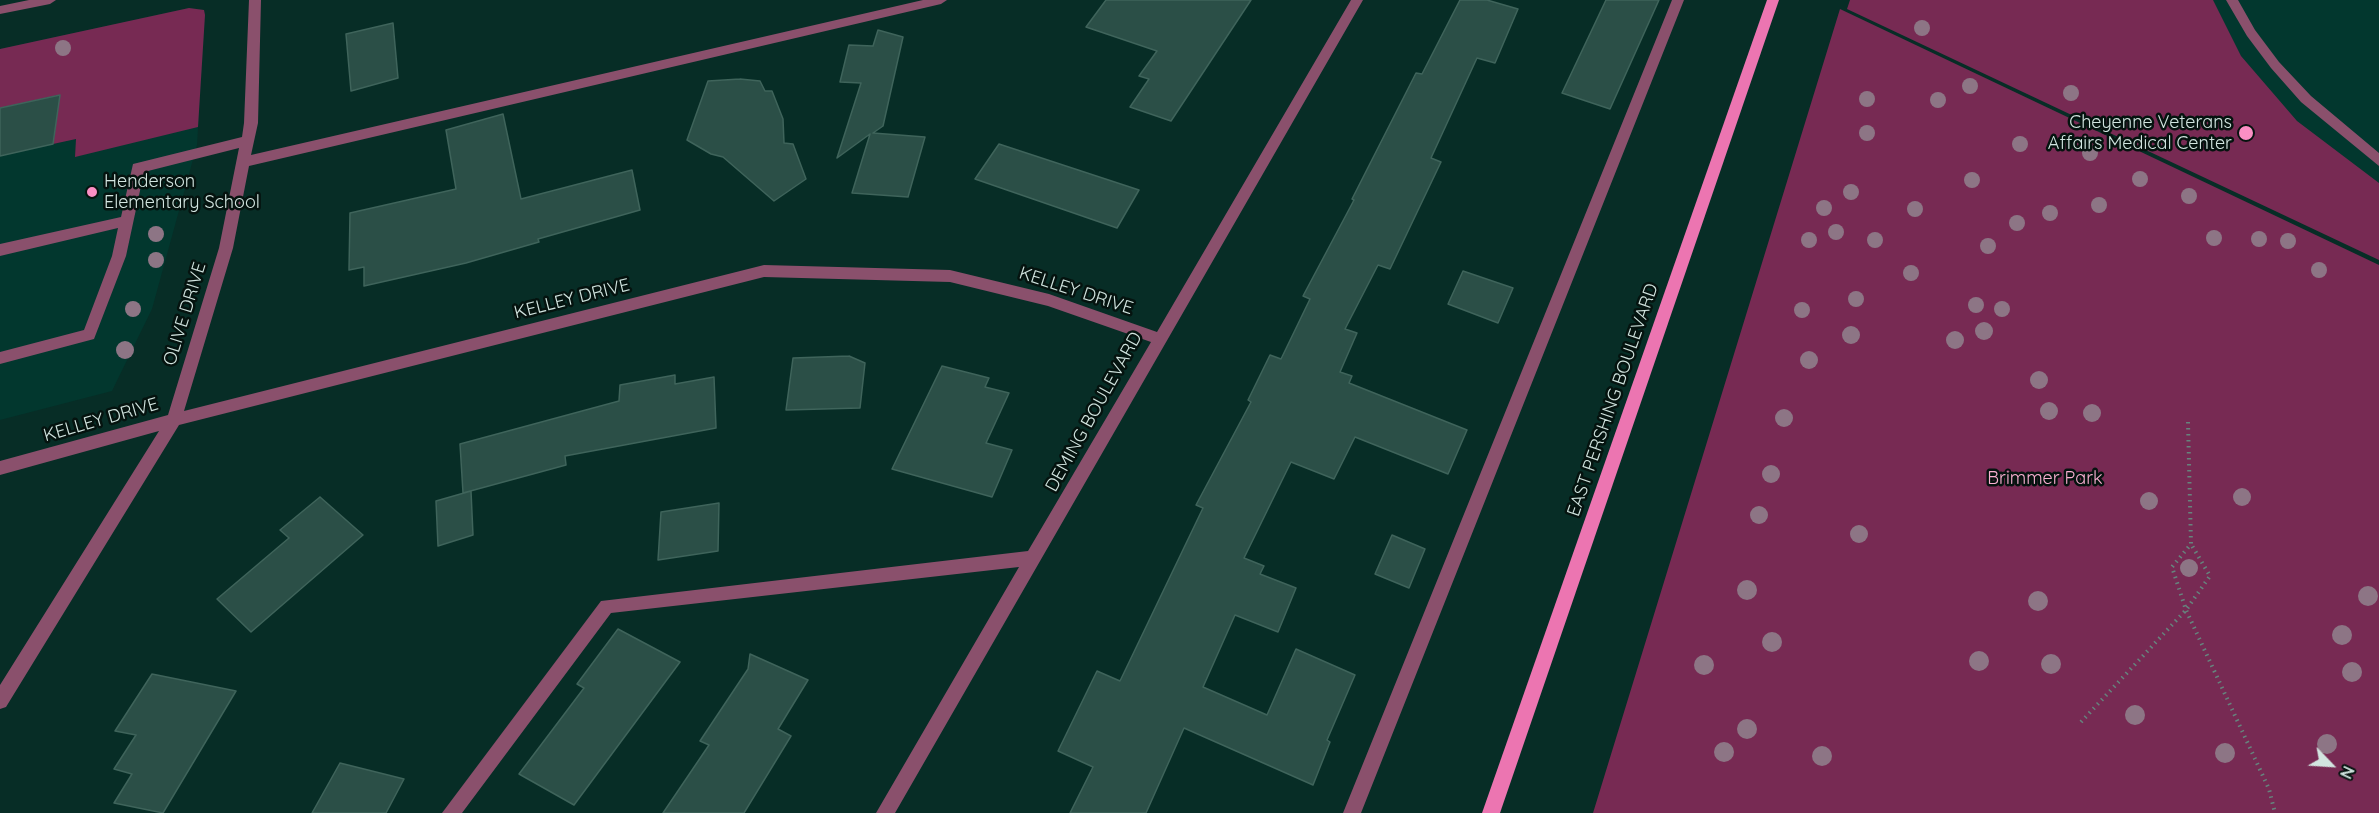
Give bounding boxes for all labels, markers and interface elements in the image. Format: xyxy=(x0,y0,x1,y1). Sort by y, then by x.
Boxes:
place label: Cheyenne Veterans Affairs Medical Center xyxy=(2048,112,2232,154)
marker: Cheyenne Veterans Affairs Medical Center xyxy=(2237,124,2255,142)
place label: Henderson Elementary School xyxy=(104,171,260,213)
marker: Henderson Elementary School xyxy=(85,185,99,199)
street label: OLIVE DRIVE xyxy=(159,260,211,368)
street label: KELLEY DRIVE xyxy=(1016,262,1136,320)
street label: KELLEY DRIVE xyxy=(512,274,632,324)
street label: EAST PERSHING BOULEVARD xyxy=(1563,281,1663,519)
street label: DEMING BOULEVARD xyxy=(1041,328,1147,496)
street label: KELLEY DRIVE xyxy=(41,393,161,447)
park label: Brimmer Park xyxy=(1987,468,2103,490)
north arrow xyxy=(2301,735,2361,795)
text: N xyxy=(2336,763,2359,782)

